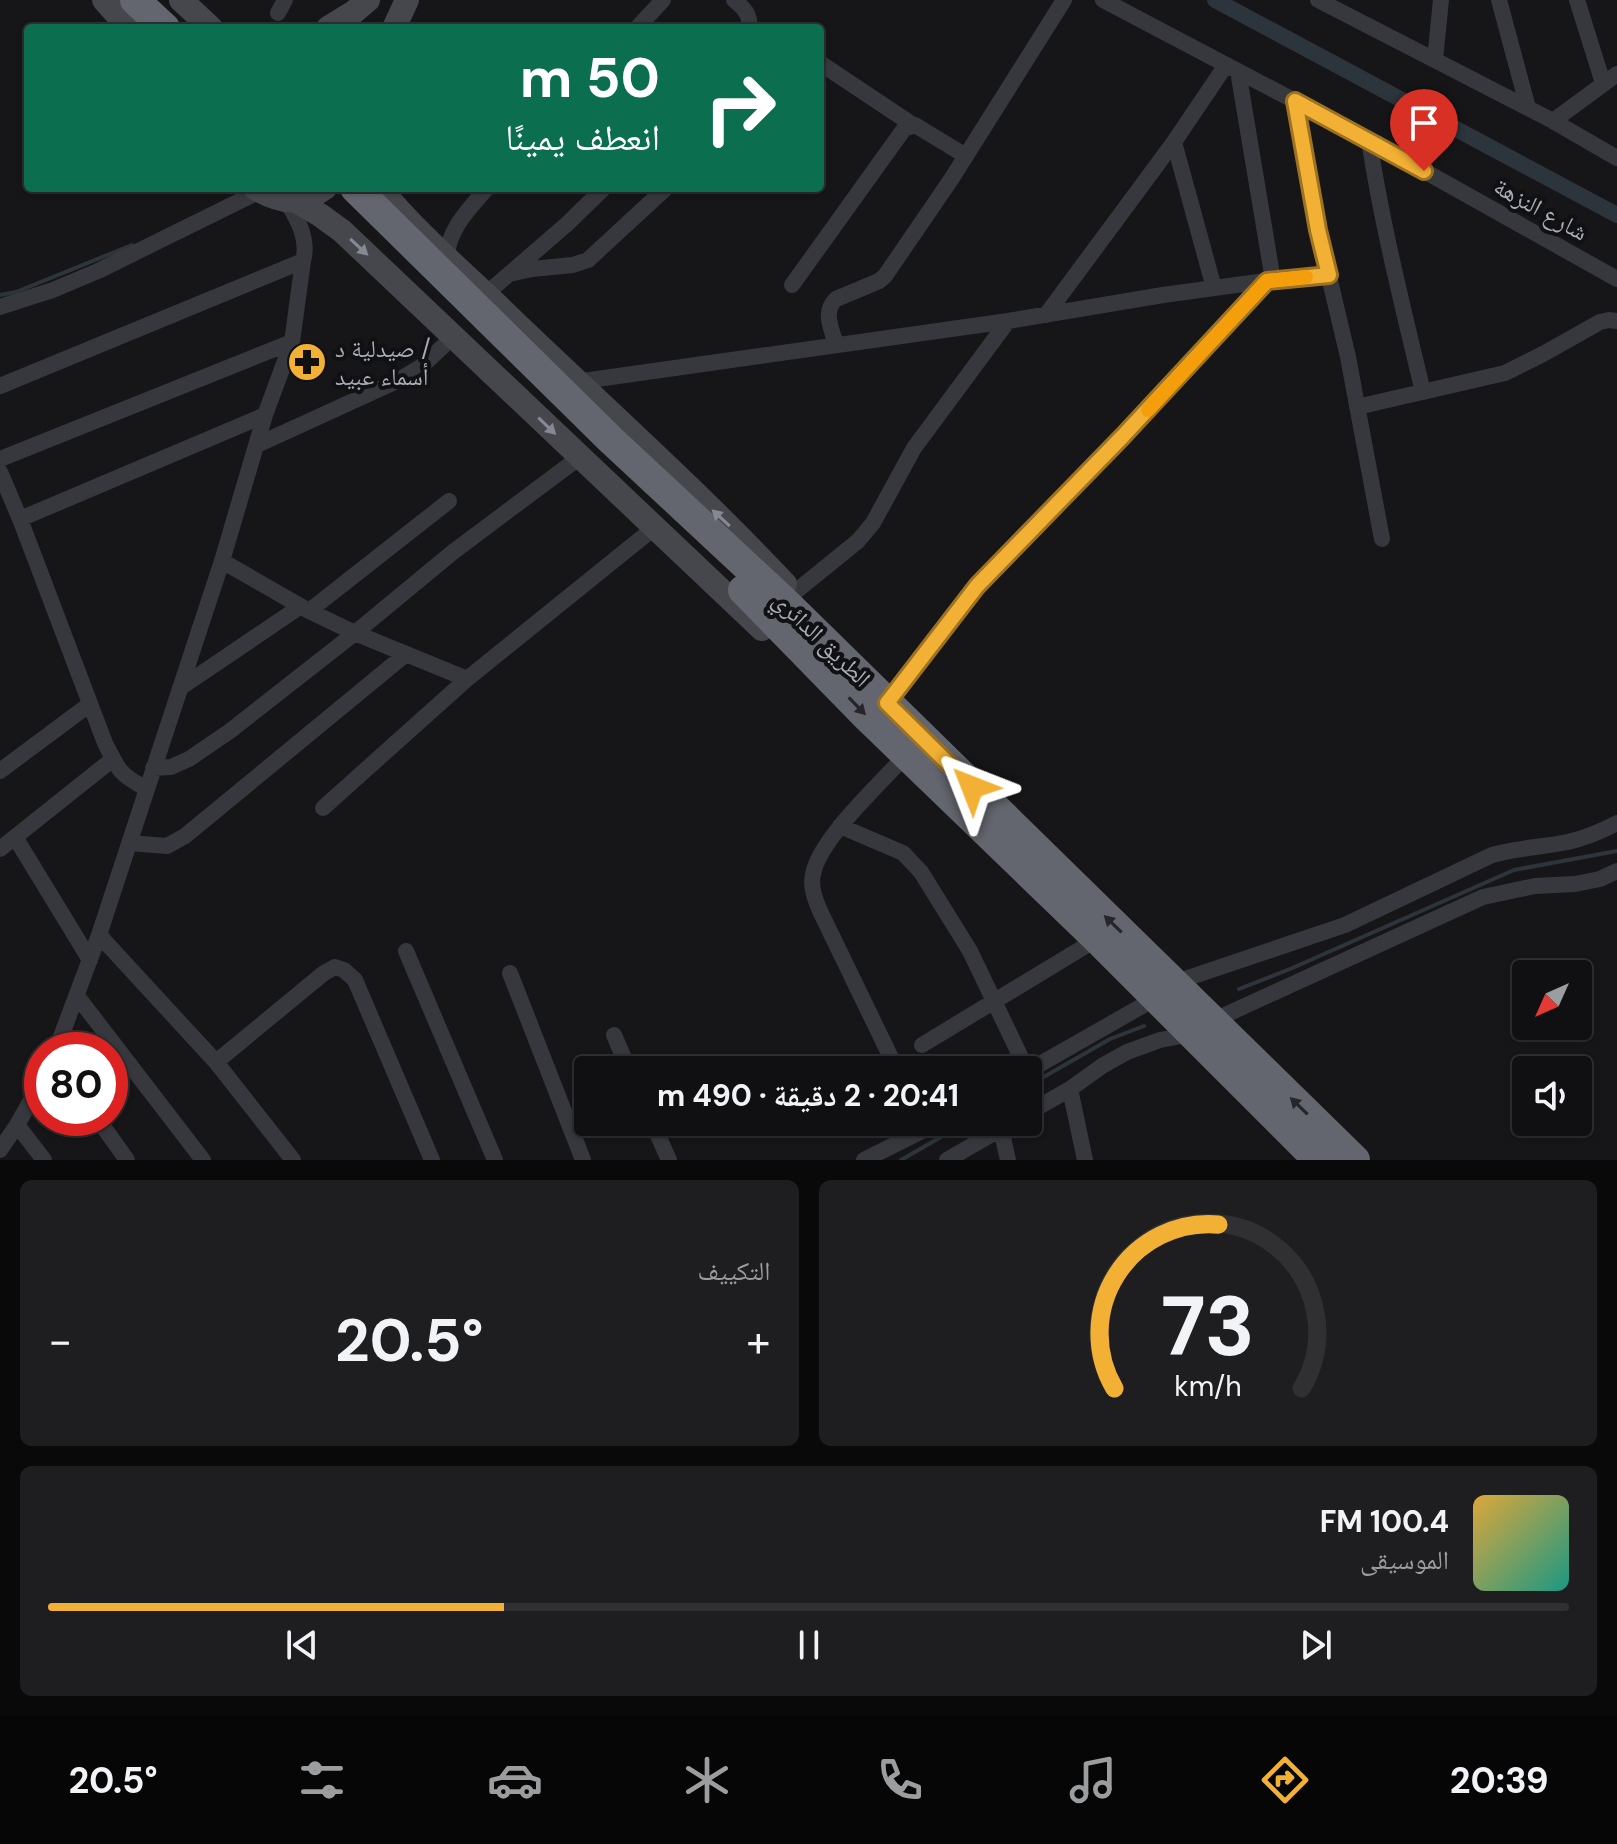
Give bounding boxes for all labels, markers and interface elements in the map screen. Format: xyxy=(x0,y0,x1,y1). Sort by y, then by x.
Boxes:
text: 50 m xyxy=(520,41,660,114)
icon: right xyxy=(688,56,792,160)
pin xyxy=(1390,89,1458,171)
icon: arrive xyxy=(1402,101,1446,145)
text: انعطف يمينًا xyxy=(505,114,660,161)
street label: شارع النزهة xyxy=(1489,171,1593,247)
one-way arrow xyxy=(349,237,368,255)
place label: صيدلية د / أسماء عبيد xyxy=(335,333,431,392)
pharmacy icon: صيدلية د / أسماء عبيد xyxy=(286,341,328,383)
one-way arrow xyxy=(538,416,557,434)
one-way arrow xyxy=(712,510,731,528)
street label: الطريق الدائري xyxy=(764,585,878,696)
one-way arrow xyxy=(847,696,865,715)
position arrow xyxy=(930,745,1014,829)
one-way arrow xyxy=(1104,915,1123,934)
north arrow xyxy=(1512,960,1592,1040)
map controls xyxy=(1512,960,1592,1136)
speed limit sign: 80 xyxy=(24,1032,128,1136)
button: sound xyxy=(1512,1056,1592,1136)
text: 20:41 · 2 دقيقة · 490 m xyxy=(657,1076,959,1115)
one-way arrow xyxy=(1290,1097,1309,1116)
text: التكييف xyxy=(698,1254,771,1288)
text: 73 xyxy=(1161,1272,1255,1381)
text: 20.5° xyxy=(335,1301,483,1380)
text: − xyxy=(48,1312,72,1370)
text: + xyxy=(746,1312,771,1370)
text: km/h xyxy=(1174,1368,1242,1405)
text: 100.4 FM xyxy=(1320,1502,1449,1541)
text: الموسيقى xyxy=(1360,1543,1449,1577)
icon: previous xyxy=(280,1623,324,1667)
icon: pause xyxy=(787,1623,831,1667)
icon: next xyxy=(1294,1623,1338,1667)
icon: filters xyxy=(294,1752,350,1808)
icon: car xyxy=(487,1752,543,1808)
icon: climate xyxy=(679,1752,735,1808)
icon: phone xyxy=(872,1752,928,1808)
icon: music xyxy=(1065,1752,1121,1808)
icon: directions xyxy=(1257,1752,1313,1808)
text: 20.5° xyxy=(68,1757,157,1804)
text: 20:39 xyxy=(1450,1757,1549,1804)

